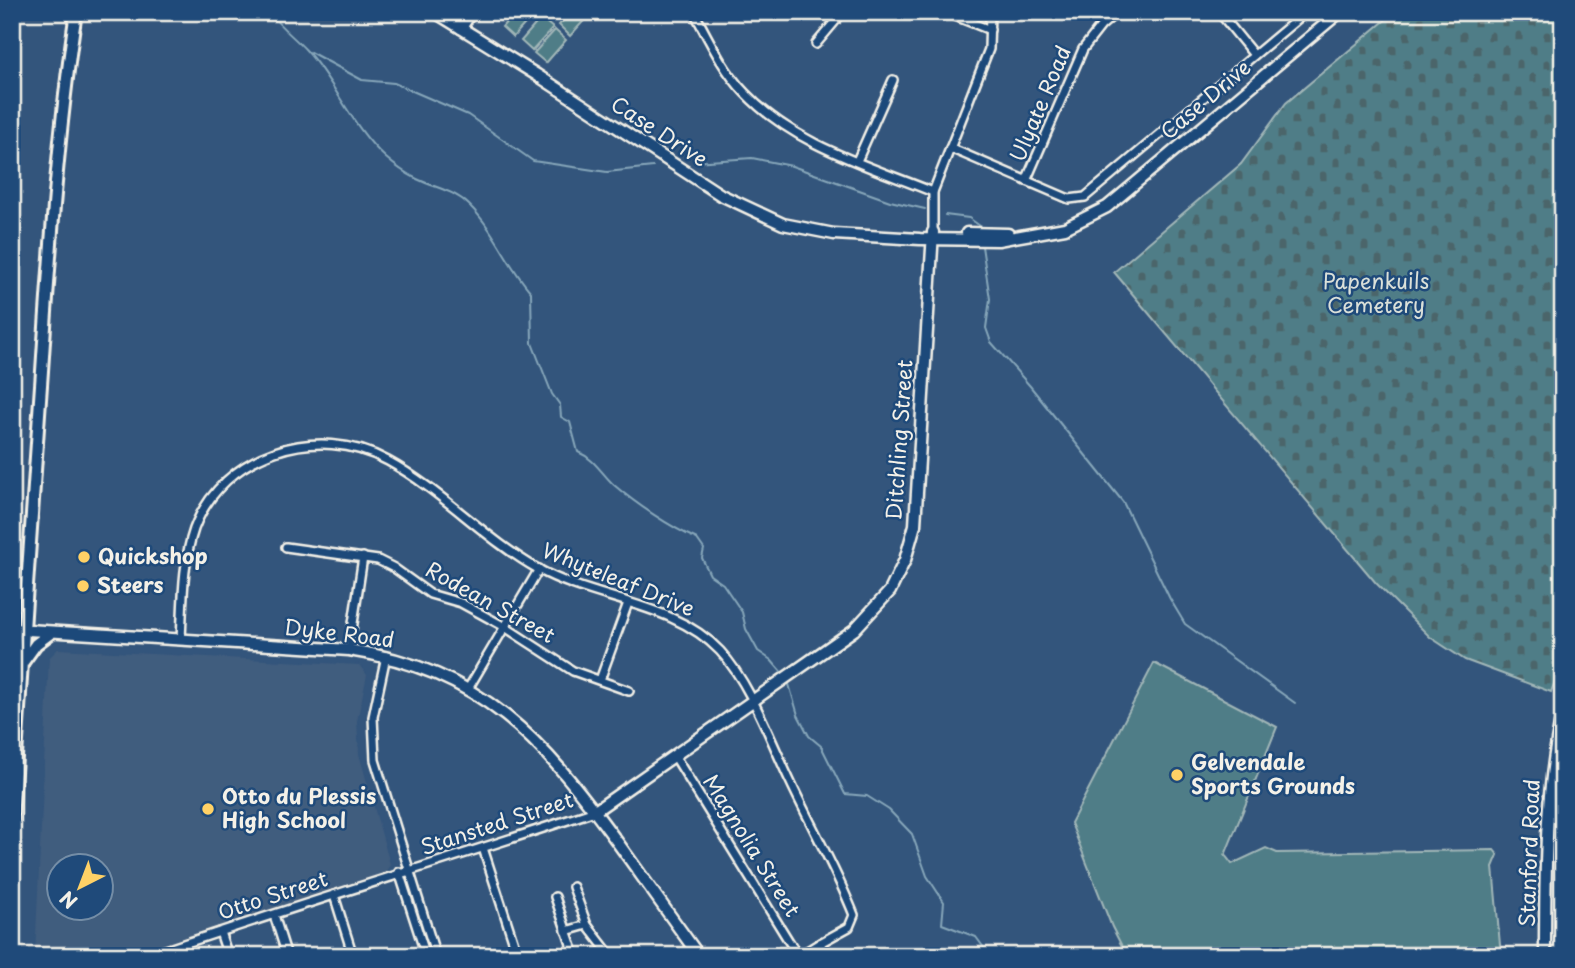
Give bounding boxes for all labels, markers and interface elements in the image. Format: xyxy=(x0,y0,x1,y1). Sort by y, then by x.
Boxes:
street label: Ulyate Road xyxy=(1000,40,1078,166)
street label: Case Drive xyxy=(1152,51,1257,146)
street label: Case Drive xyxy=(605,87,715,174)
park label: Papenkuils Cemetery xyxy=(1323,264,1429,320)
street label: Ditchling Street xyxy=(876,358,920,521)
street label: Whyteleaf Drive xyxy=(538,533,700,623)
place label: Quickshop xyxy=(98,539,208,571)
marker: Quickshop xyxy=(76,549,92,565)
street label: Rodean Street xyxy=(420,552,562,650)
place label: Steers xyxy=(97,568,164,600)
marker: Steers xyxy=(75,578,91,594)
street label: Dyke Road xyxy=(282,609,396,655)
place label: Gelvendale Sports Grounds xyxy=(1191,745,1355,801)
street label: Magnolia Street xyxy=(696,767,809,922)
marker: Gelvendale Sports Grounds xyxy=(1169,767,1185,783)
street label: Stanford Road xyxy=(1509,778,1547,928)
place label: Otto du Plessis High School xyxy=(222,779,376,835)
street label: Stansted Street xyxy=(416,782,577,862)
marker: Otto du Plessis High School xyxy=(200,801,216,817)
north arrow xyxy=(46,852,116,922)
street label: Otto Street xyxy=(213,861,331,927)
text: N xyxy=(53,885,83,916)

